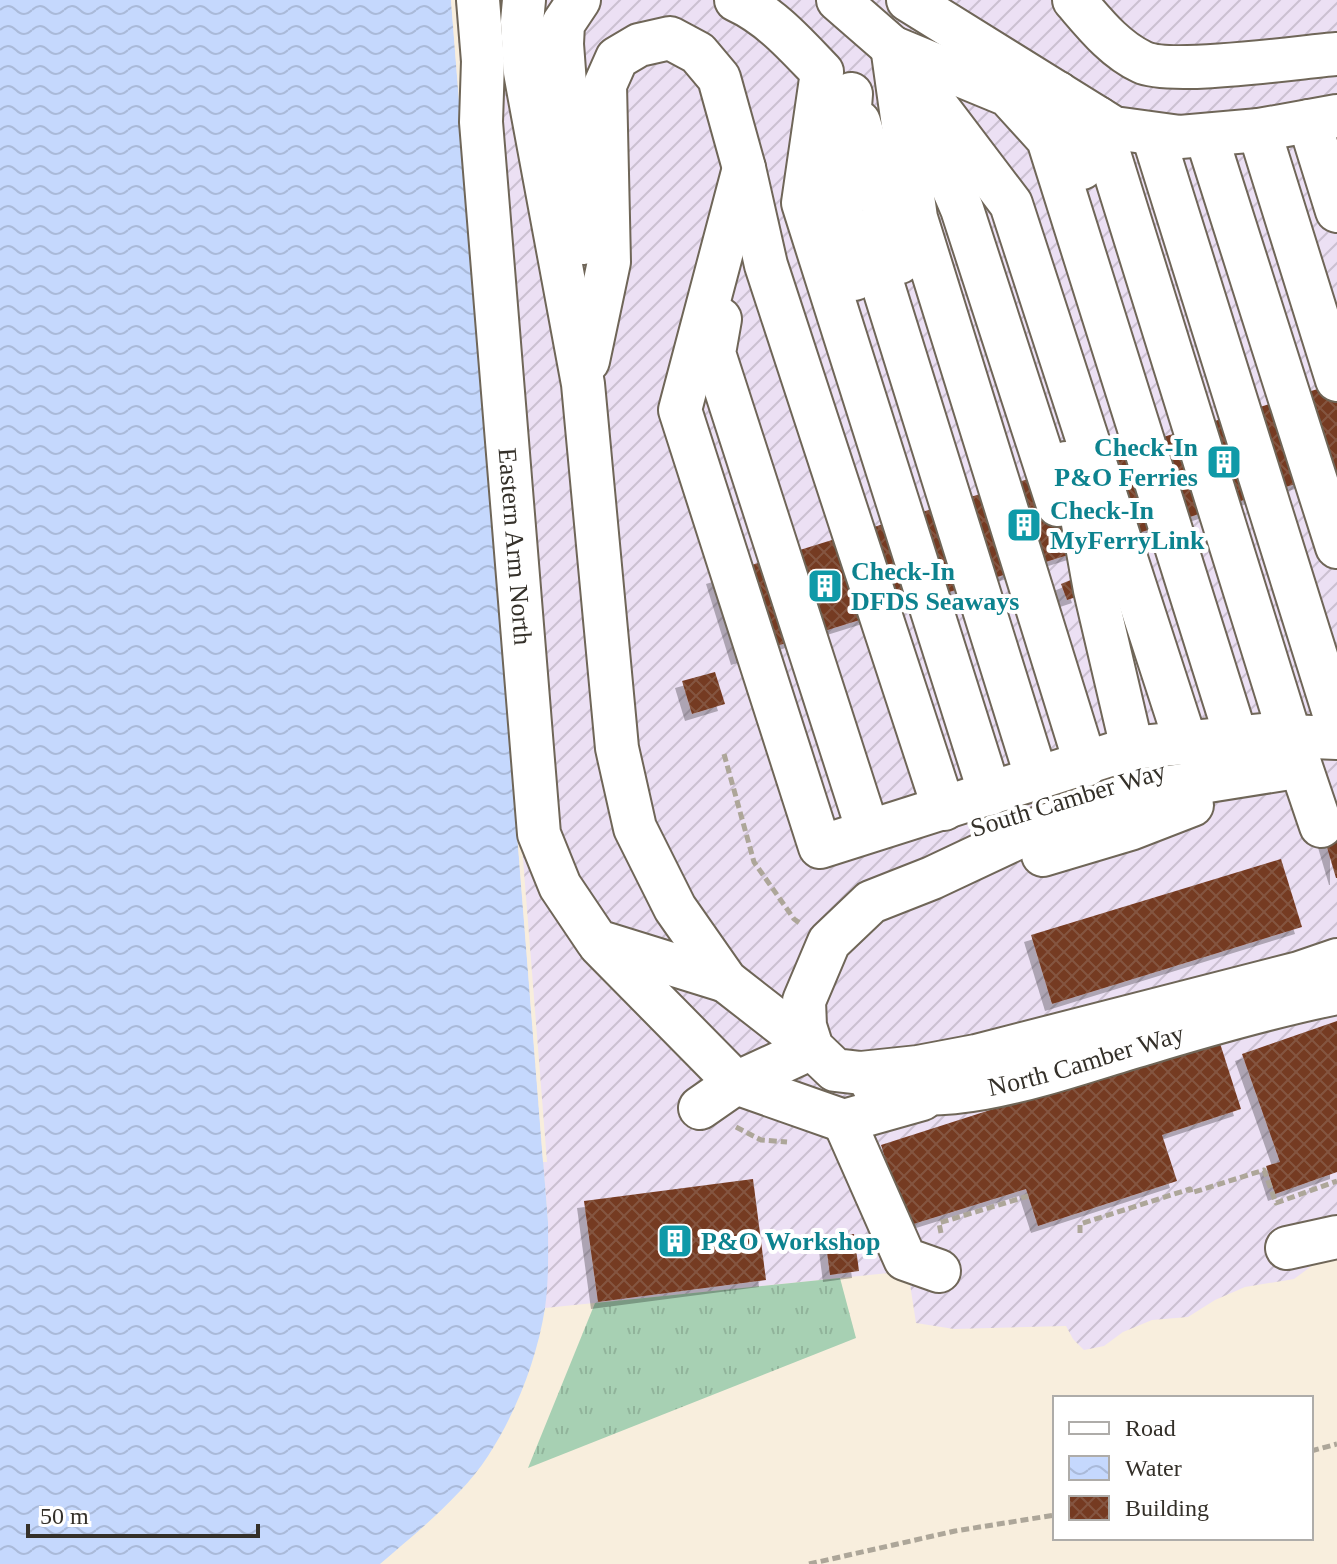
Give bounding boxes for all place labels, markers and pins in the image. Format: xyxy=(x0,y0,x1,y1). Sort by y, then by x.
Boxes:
place label: Check-In P&O Ferries xyxy=(1054,433,1199,492)
building icon: Check-In P&O Ferries xyxy=(1205,443,1243,481)
place label: Check-In MyFerryLink xyxy=(1050,496,1205,555)
building icon: Check-In MyFerryLink xyxy=(1005,506,1043,544)
place label: Check-In DFDS Seaways xyxy=(851,557,1019,616)
building icon: Check-In DFDS Seaways xyxy=(806,567,844,605)
building icon: P&O Workshop xyxy=(656,1222,694,1260)
place label: P&O Workshop xyxy=(701,1227,880,1256)

